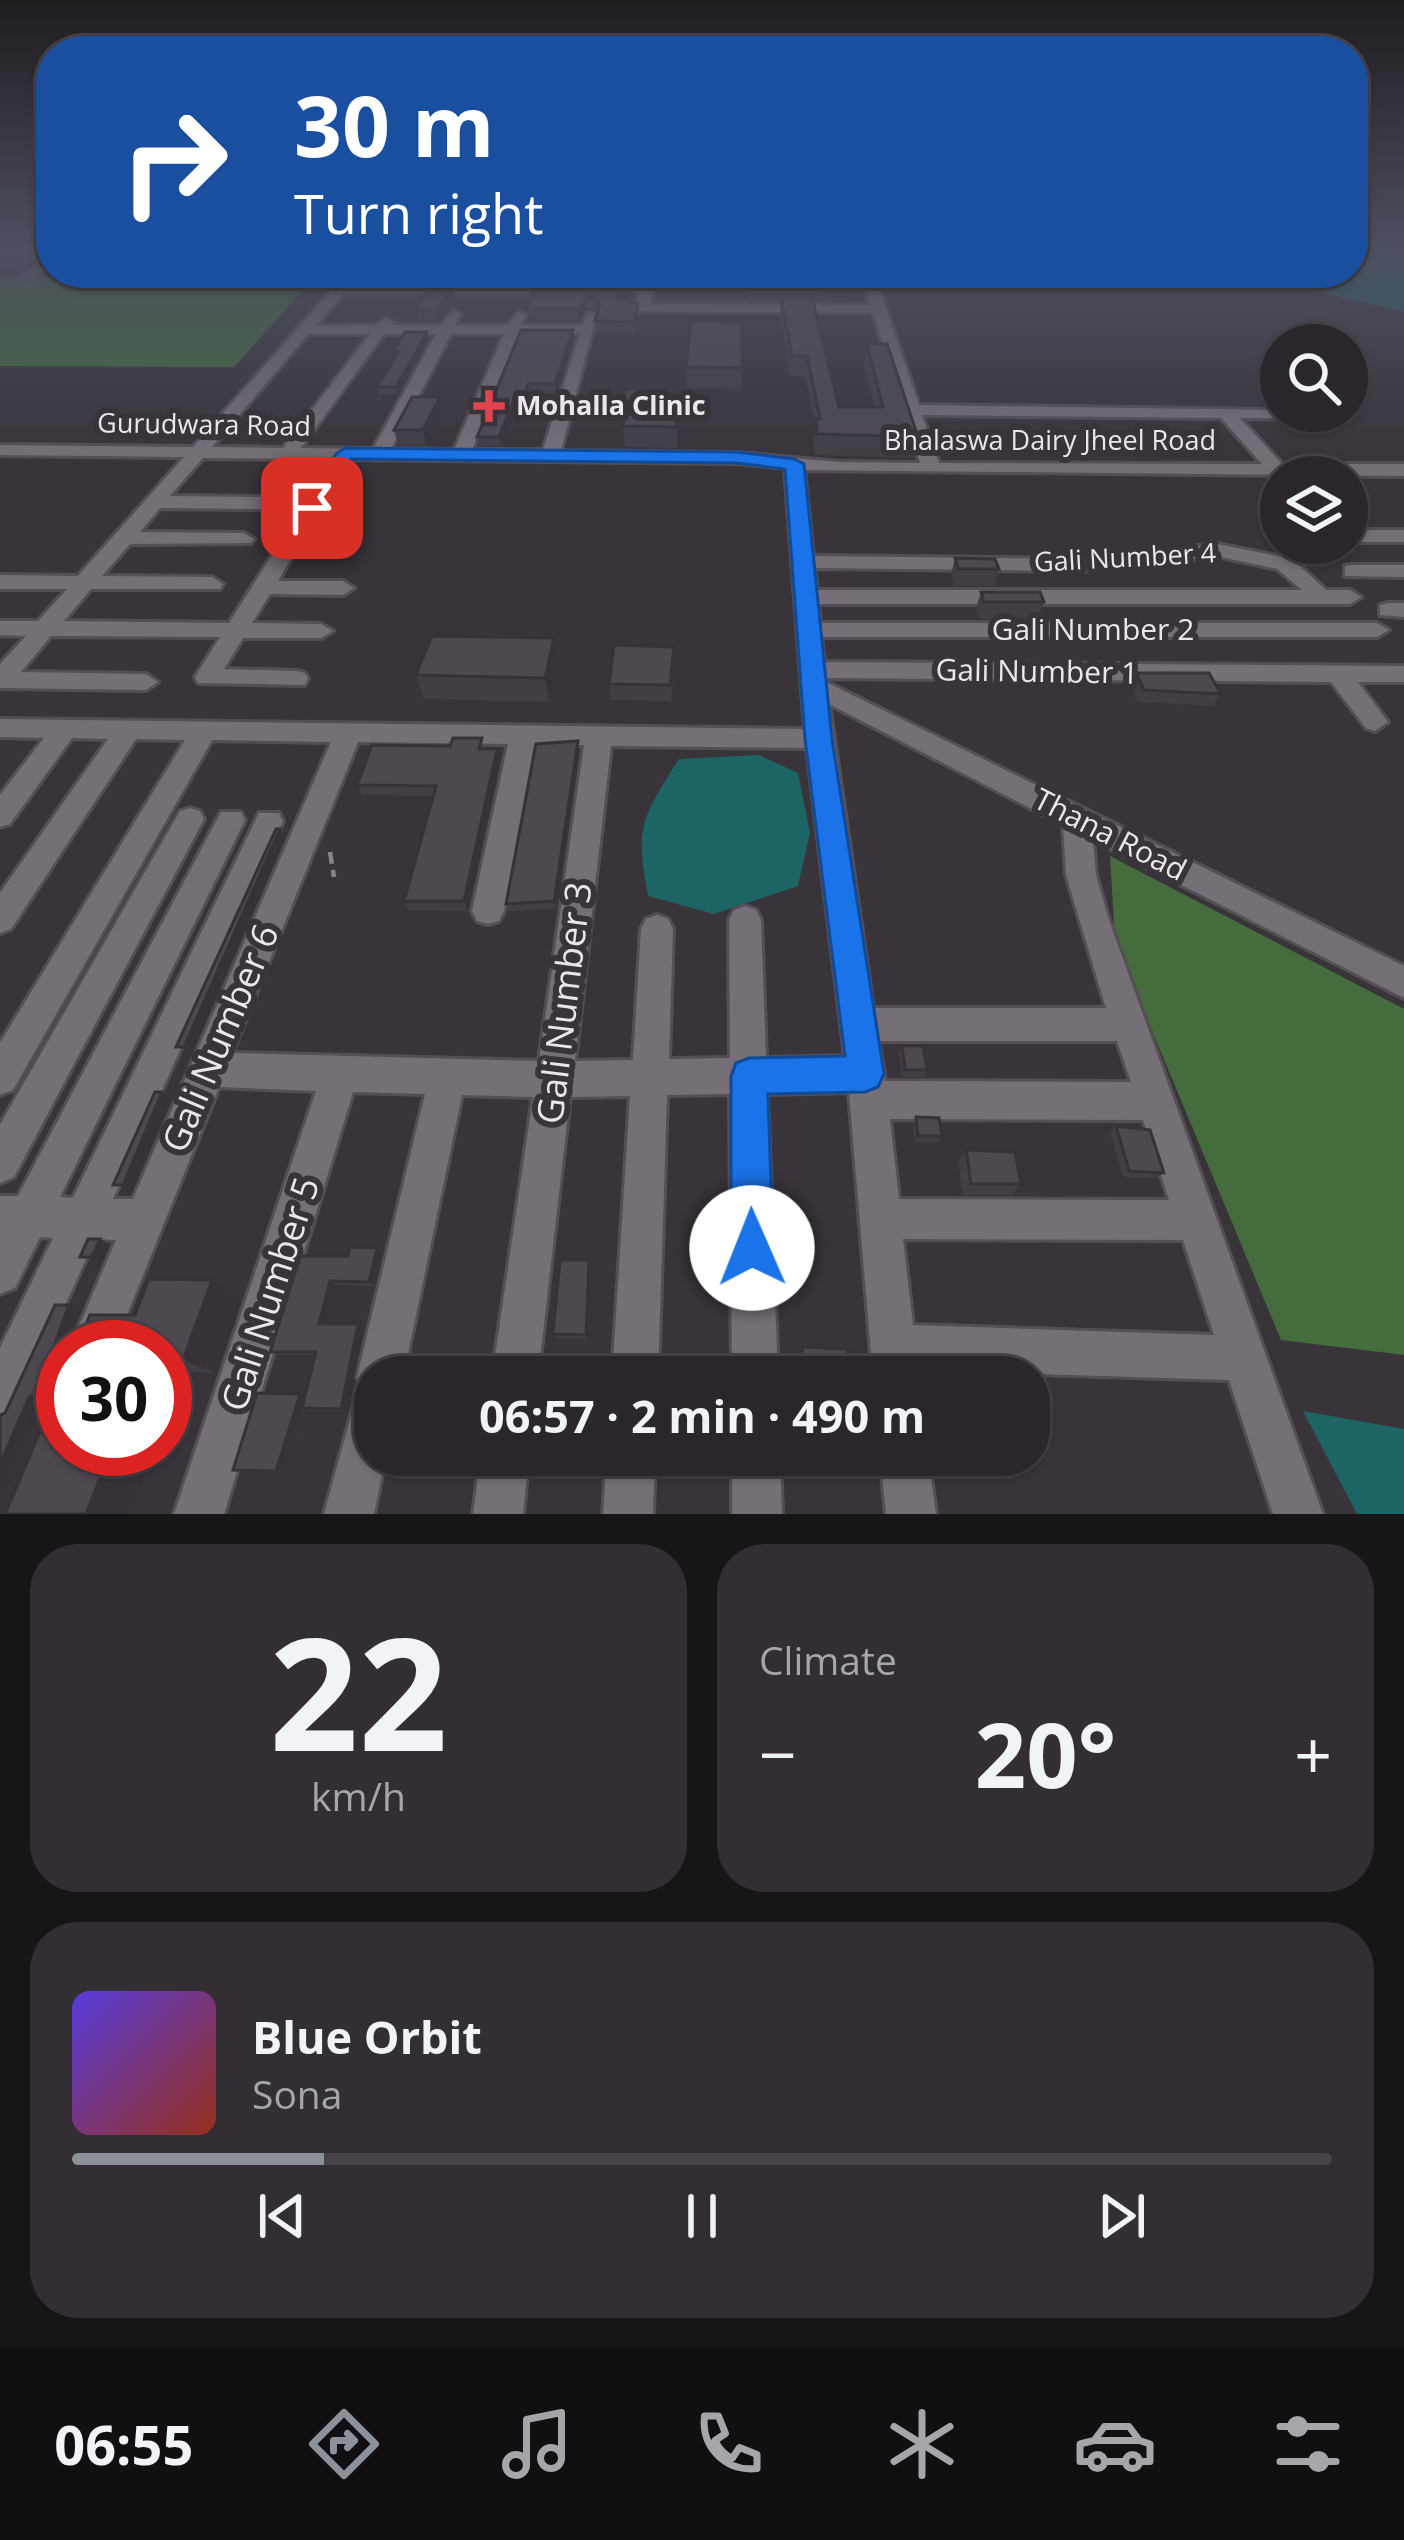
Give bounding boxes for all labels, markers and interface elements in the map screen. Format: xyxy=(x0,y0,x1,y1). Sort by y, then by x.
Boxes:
text: 30 m xyxy=(294,67,494,182)
icon: right xyxy=(96,84,252,240)
text: Turn right xyxy=(294,176,543,250)
map controls xyxy=(1260,324,1368,564)
button: search xyxy=(1260,324,1368,432)
place label: Mohalla Clinic xyxy=(516,386,706,423)
marker: Mohalla Clinic xyxy=(473,390,505,422)
street label: Gurudwara Road xyxy=(97,403,311,444)
street label: Bhalaswa Dairy Jheel Road xyxy=(884,421,1216,458)
button: layers xyxy=(1260,456,1368,564)
pin xyxy=(261,457,363,559)
icon: arrive xyxy=(279,475,345,541)
street label: Gali Number 4 xyxy=(1033,533,1217,580)
street label: Gali Number 2 xyxy=(992,608,1194,649)
street label: Gali Number 1 xyxy=(935,648,1139,693)
street label: Thana Road xyxy=(1027,778,1194,890)
street label: Gali Number 3 xyxy=(524,879,603,1127)
street label: Gali Number 6 xyxy=(149,916,290,1159)
street label: Gali Number 5 xyxy=(209,1171,330,1417)
position arrow xyxy=(689,1185,815,1311)
speed limit sign: 30 xyxy=(36,1320,192,1476)
text: 06:57 · 2 min · 490 m xyxy=(479,1385,925,1446)
text: 22 xyxy=(269,1584,448,1797)
text: Climate xyxy=(759,1633,897,1686)
text: 20° xyxy=(975,1692,1116,1814)
text: − xyxy=(759,1708,797,1798)
text: + xyxy=(1294,1708,1332,1798)
text: km/h xyxy=(311,1769,406,1822)
text: Blue Orbit xyxy=(252,2006,482,2067)
text: Sona xyxy=(252,2067,342,2120)
icon: previous xyxy=(249,2183,315,2249)
icon: pause xyxy=(669,2183,735,2249)
icon: next xyxy=(1089,2183,1155,2249)
icon: directions xyxy=(302,2402,386,2486)
icon: music xyxy=(495,2402,579,2486)
icon: phone xyxy=(687,2402,771,2486)
icon: climate xyxy=(880,2402,964,2486)
icon: car xyxy=(1073,2402,1157,2486)
icon: filters xyxy=(1266,2402,1350,2486)
text: 06:55 xyxy=(54,2407,193,2481)

